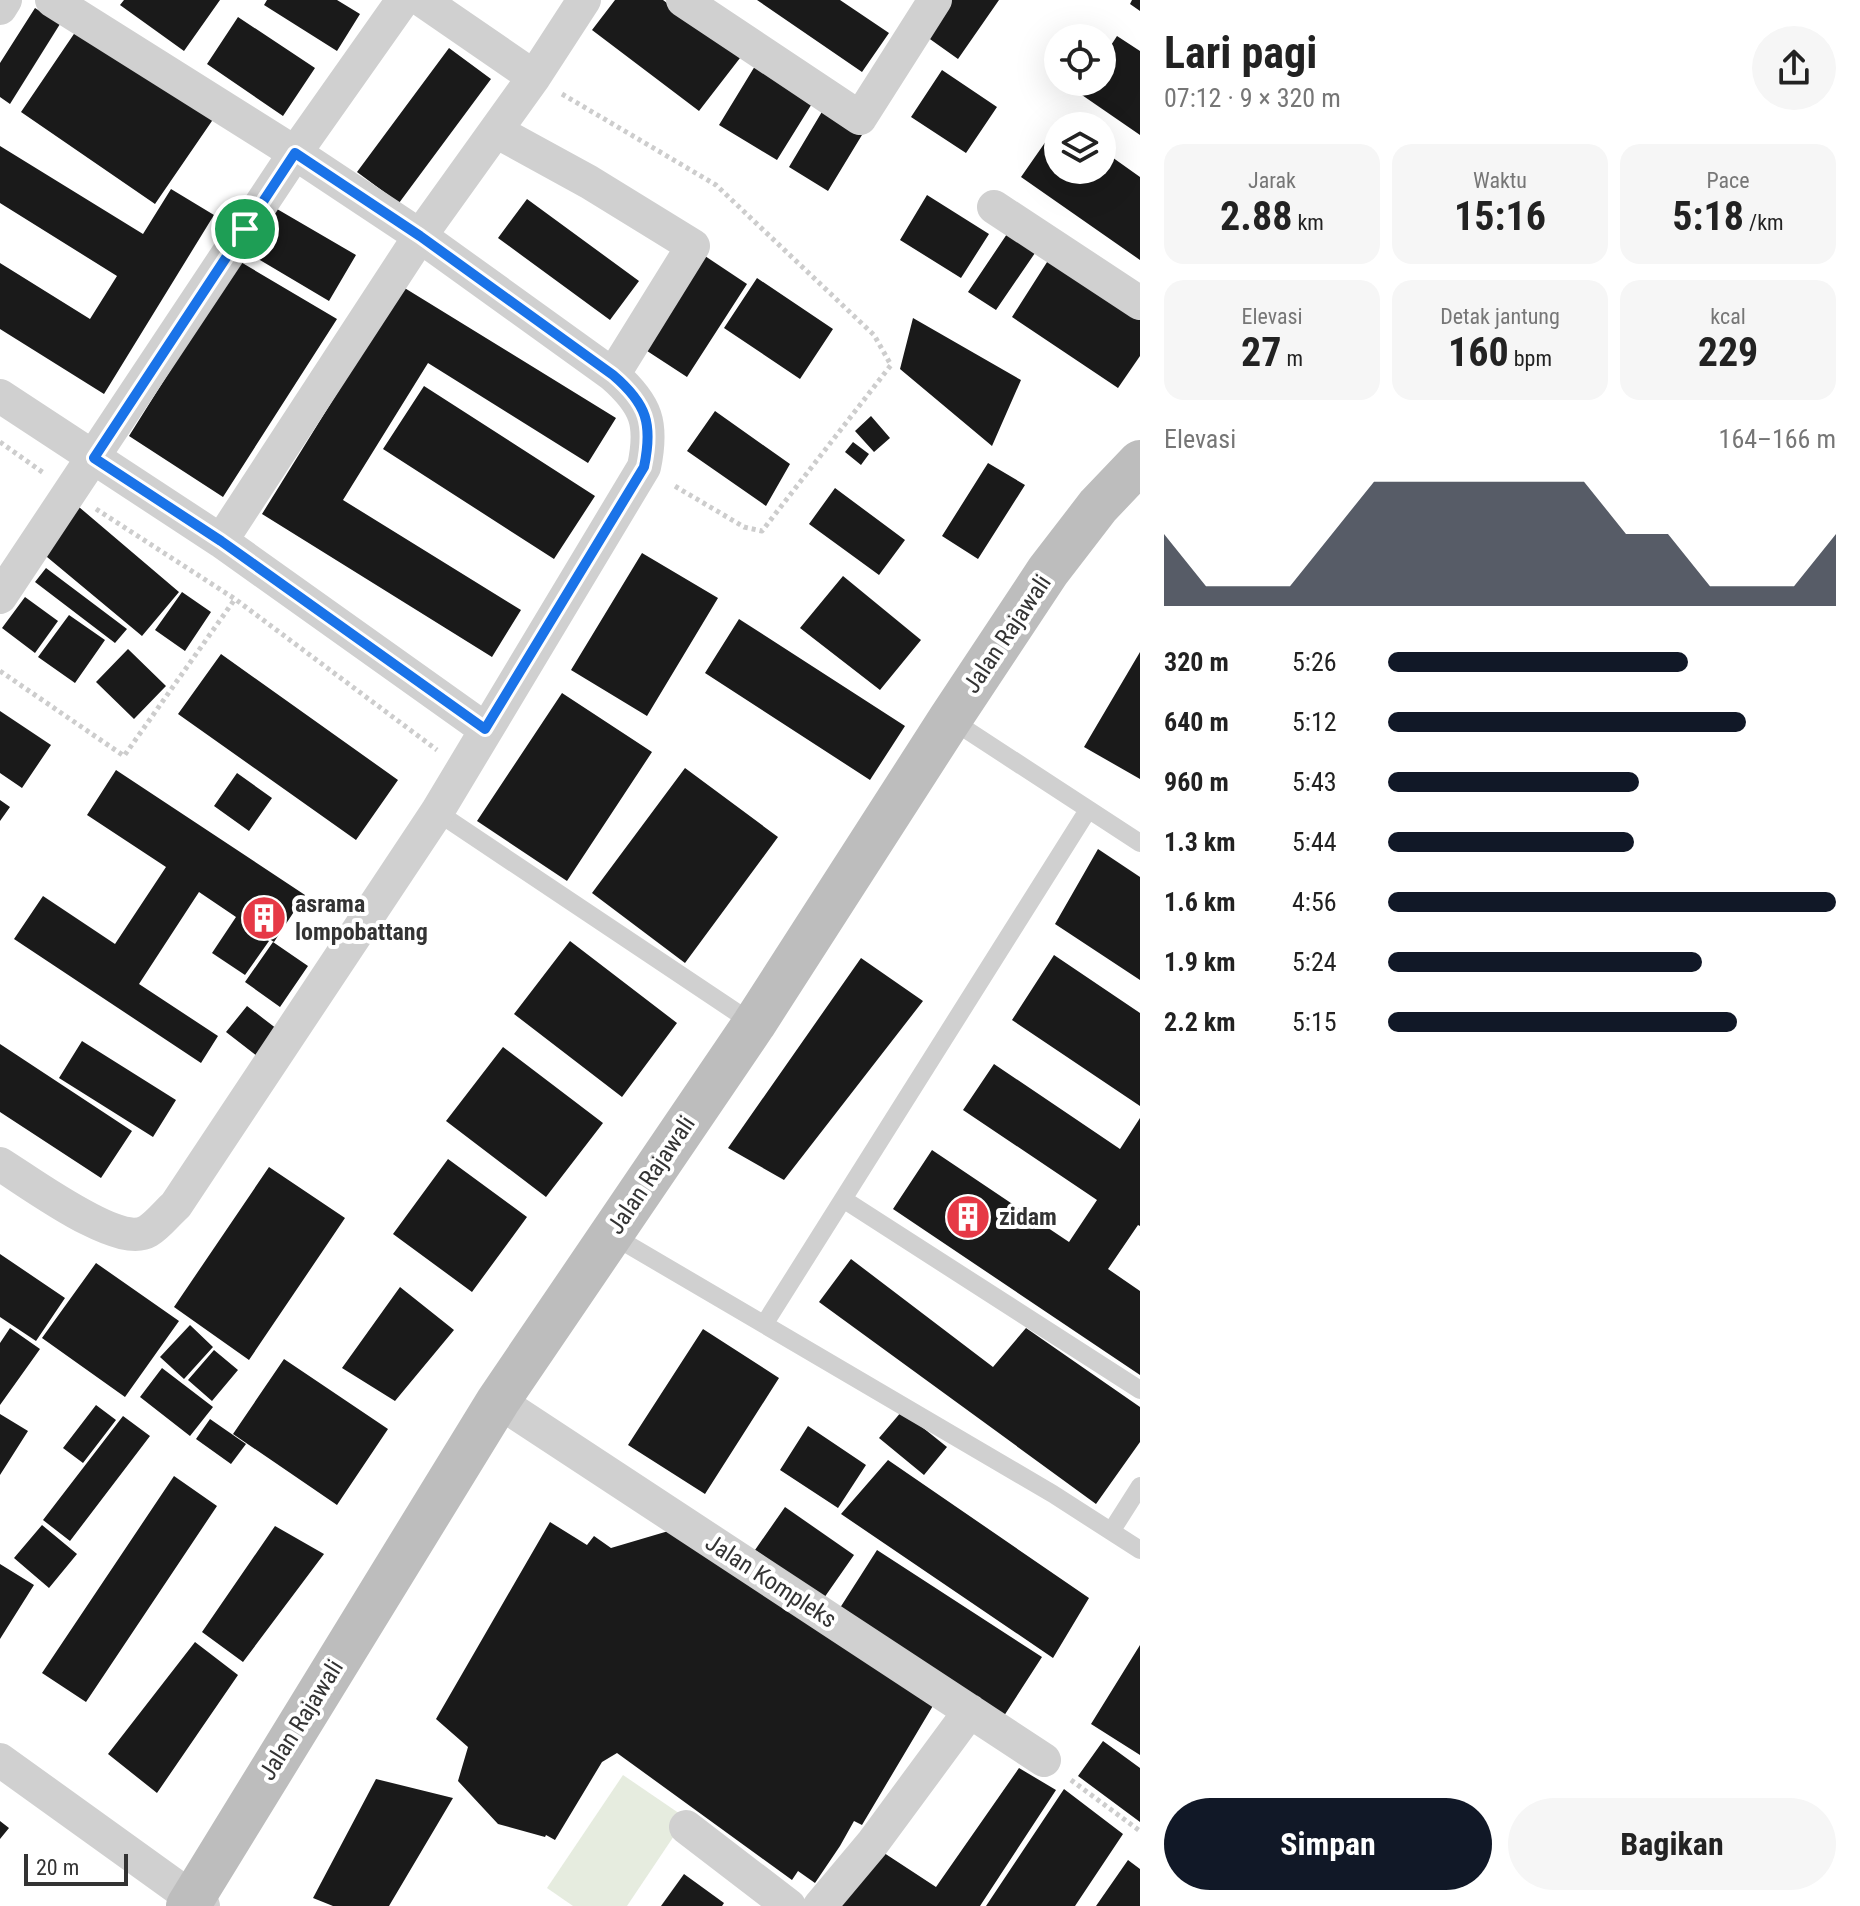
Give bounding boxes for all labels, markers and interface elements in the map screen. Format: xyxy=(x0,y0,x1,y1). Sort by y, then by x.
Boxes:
map controls xyxy=(1044,24,1116,184)
button: locate xyxy=(1044,24,1116,96)
button: share xyxy=(1752,26,1836,110)
text: Lari pagi xyxy=(1164,27,1317,79)
text: 07:12 · 9 × 320 m xyxy=(1164,83,1341,113)
button: layers xyxy=(1044,112,1116,184)
text: Jarak xyxy=(1248,168,1296,193)
text: Waktu xyxy=(1473,168,1527,193)
text: Pace xyxy=(1706,168,1750,193)
text: 2.88 xyxy=(1220,193,1292,240)
text: 15:16 xyxy=(1454,193,1546,240)
text: 5:18 xyxy=(1672,193,1744,240)
pin xyxy=(211,195,279,263)
icon: arrive xyxy=(223,207,267,251)
text: km xyxy=(1292,210,1324,235)
text: /km xyxy=(1744,210,1784,235)
text: Elevasi xyxy=(1241,304,1303,329)
text: Detak jantung xyxy=(1440,304,1560,329)
text: kcal xyxy=(1710,304,1746,329)
text: 27 xyxy=(1241,329,1281,376)
text: 160 xyxy=(1448,329,1509,376)
text: 229 xyxy=(1698,329,1758,376)
text: m xyxy=(1281,346,1303,371)
text: bpm xyxy=(1509,346,1552,371)
text: Elevasi xyxy=(1164,424,1236,454)
text: 164–166 m xyxy=(1719,424,1836,454)
street label: Jalan Rajawali xyxy=(957,570,1057,698)
text: 320 m xyxy=(1164,647,1229,677)
text: 5:26 xyxy=(1292,647,1337,677)
text: 640 m xyxy=(1164,707,1229,737)
text: 5:12 xyxy=(1292,707,1337,737)
text: 960 m xyxy=(1164,767,1229,797)
text: 5:43 xyxy=(1292,767,1337,797)
text: 1.3 km xyxy=(1164,827,1236,857)
text: 5:44 xyxy=(1292,827,1337,857)
text: 1.6 km xyxy=(1164,887,1236,917)
text: 4:56 xyxy=(1292,887,1337,917)
place label: asrama lompobattang xyxy=(295,890,428,946)
building icon: asrama lompobattang xyxy=(240,894,288,942)
text: 1.9 km xyxy=(1164,947,1236,977)
text: 5:24 xyxy=(1292,947,1337,977)
text: 2.2 km xyxy=(1164,1007,1236,1037)
text: 5:15 xyxy=(1292,1007,1337,1037)
street label: Jalan Rajawali xyxy=(601,1111,701,1239)
building icon: zidam xyxy=(944,1193,992,1241)
place label: zidam xyxy=(999,1203,1057,1231)
street label: Jalan Kompleks xyxy=(700,1528,842,1634)
street label: Jalan Rajawali xyxy=(253,1655,349,1785)
button: Simpan xyxy=(1164,1798,1492,1890)
button: Bagikan xyxy=(1508,1798,1836,1890)
scale bar xyxy=(24,1850,128,1886)
text: 20 m xyxy=(36,1855,79,1880)

